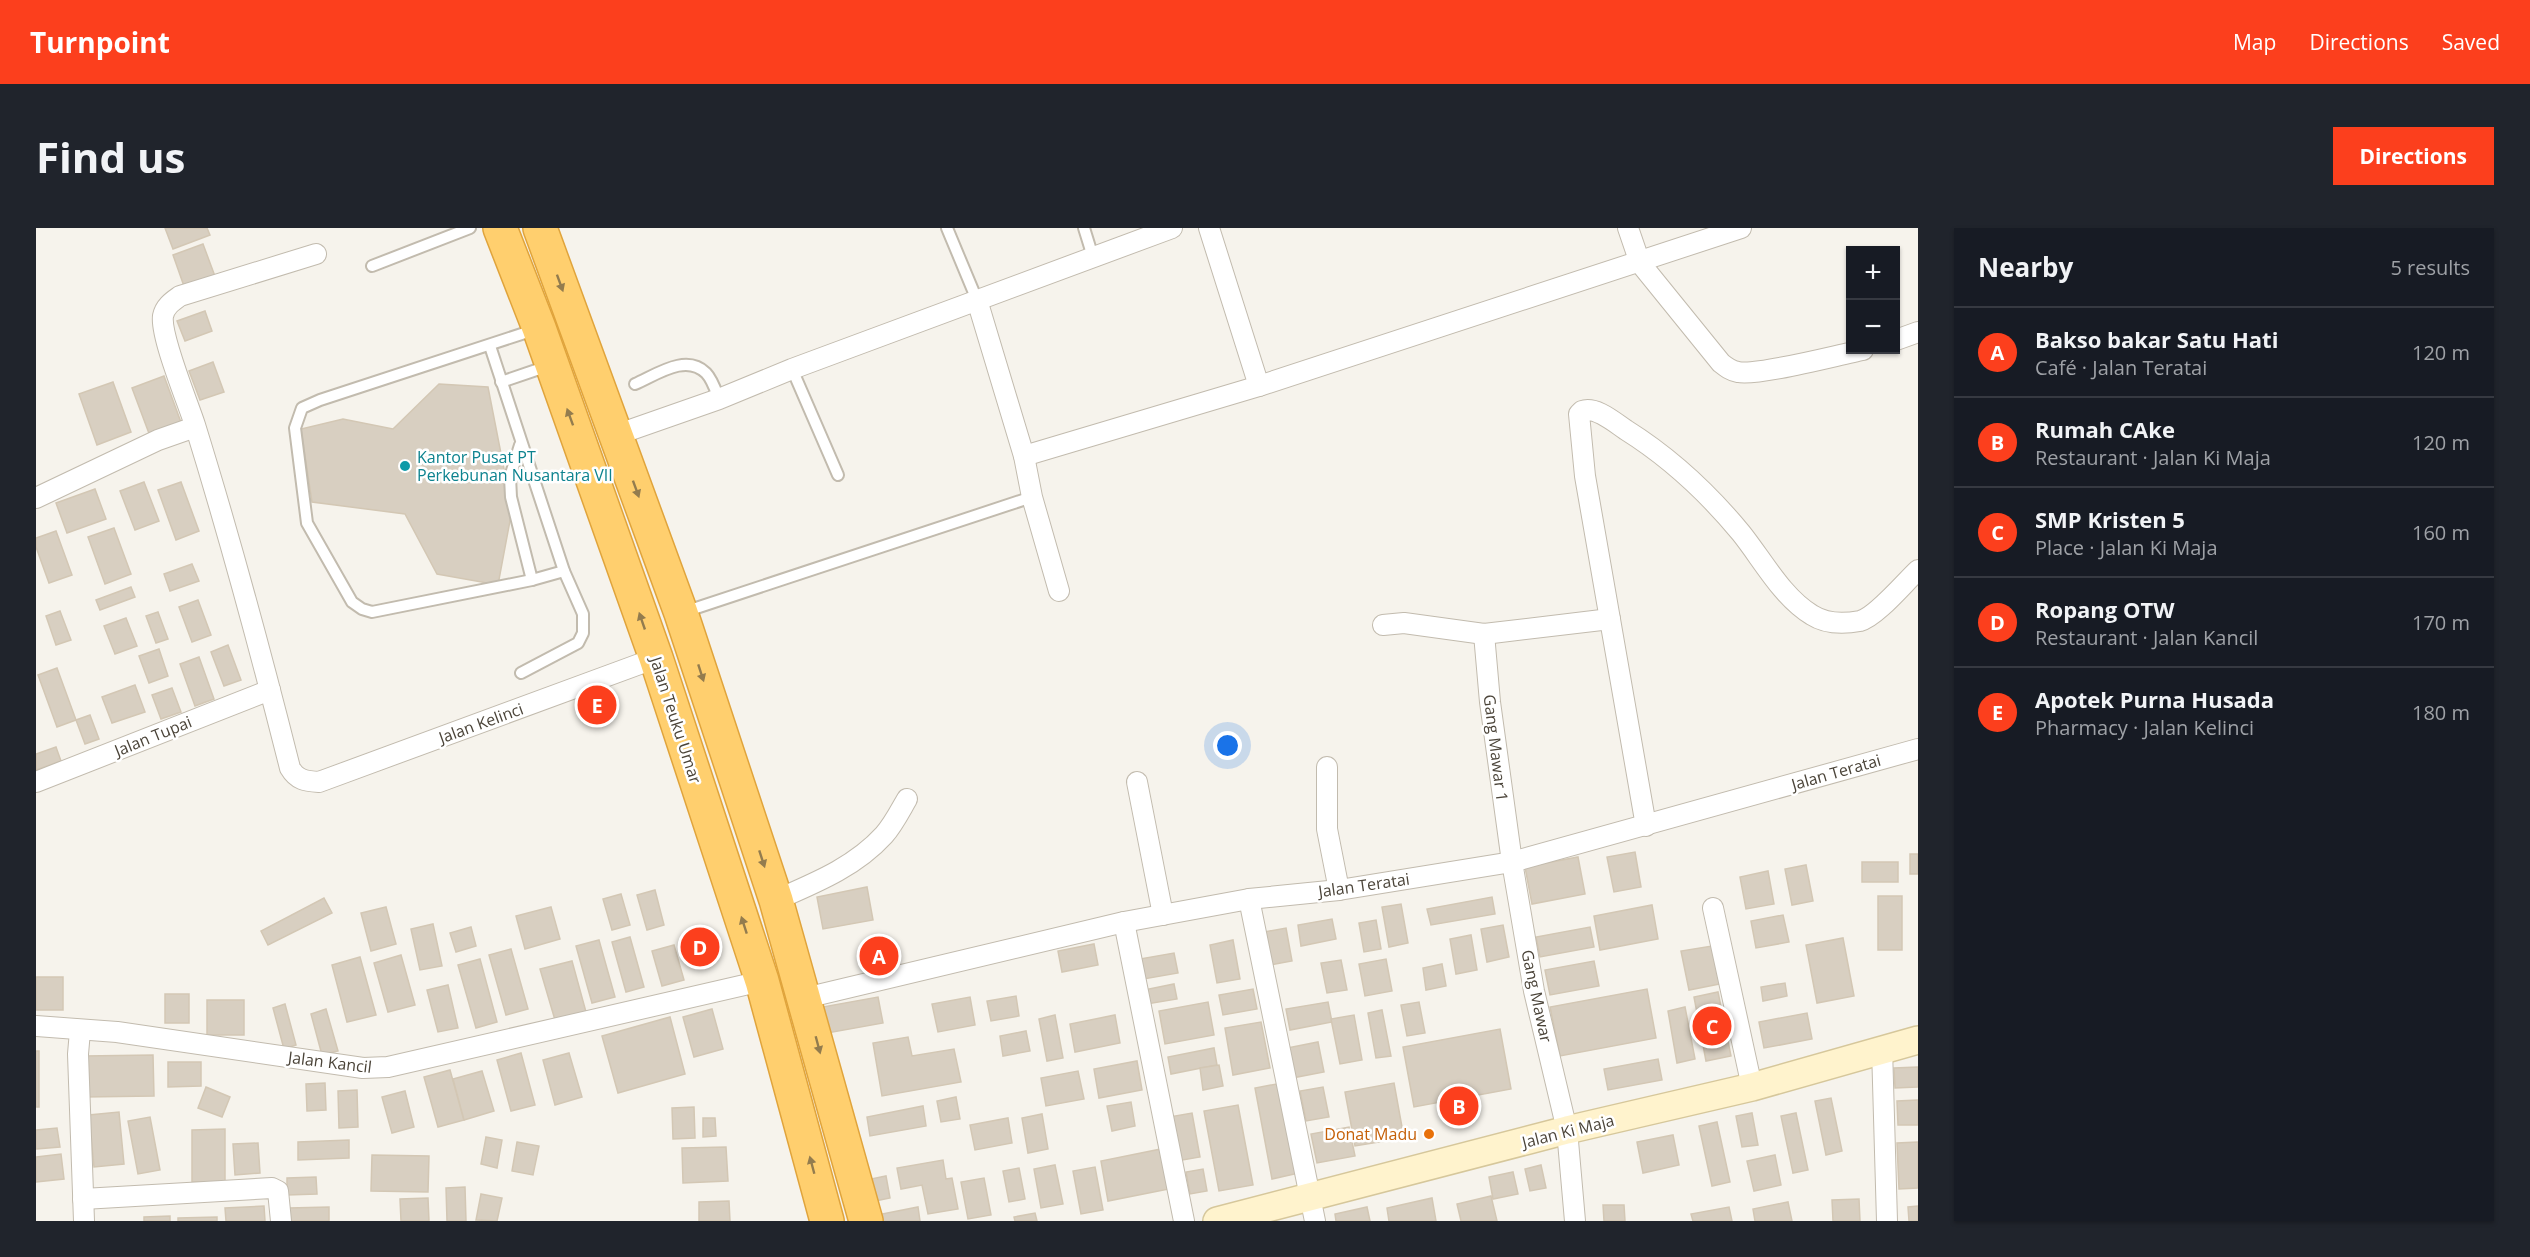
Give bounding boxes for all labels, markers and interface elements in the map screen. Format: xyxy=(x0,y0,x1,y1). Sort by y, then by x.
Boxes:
text: Turnpoint xyxy=(30,23,170,61)
text: Map xyxy=(2233,28,2276,56)
text: Directions xyxy=(2309,28,2409,56)
text: Saved xyxy=(2442,28,2500,56)
button: Directions xyxy=(2333,127,2494,185)
text: Find us xyxy=(36,128,185,185)
map controls xyxy=(1846,246,1900,354)
button: + xyxy=(1846,246,1900,300)
text: Nearby xyxy=(1978,249,2073,285)
text: 5 results xyxy=(2390,254,2470,281)
one-way arrow xyxy=(556,274,565,292)
button: − xyxy=(1846,300,1900,354)
text: Bakso bakar Satu Hati xyxy=(2035,324,2278,354)
text: A xyxy=(1991,339,2004,366)
text: 120 m xyxy=(2412,339,2470,366)
text: Café · Jalan Teratai xyxy=(2035,354,2207,381)
one-way arrow xyxy=(565,408,575,426)
text: Rumah CAke xyxy=(2035,414,2175,444)
text: B xyxy=(1991,429,2004,456)
text: 120 m xyxy=(2412,429,2470,456)
text: Restaurant · Jalan Ki Maja xyxy=(2035,444,2271,471)
place label: Kantor Pusat PT Perkebunan Nusantara VII xyxy=(417,446,613,486)
marker: Kantor Pusat PT Perkebunan Nusantara VII xyxy=(398,459,412,473)
one-way arrow xyxy=(632,481,642,499)
text: SMP Kristen 5 xyxy=(2035,504,2185,534)
text: C xyxy=(1991,519,2004,546)
text: 160 m xyxy=(2412,519,2470,546)
text: Place · Jalan Ki Maja xyxy=(2035,534,2218,561)
text: Ropang OTW xyxy=(2035,594,2174,624)
text: D xyxy=(1990,609,2005,636)
text: 170 m xyxy=(2412,609,2470,636)
one-way arrow xyxy=(637,612,647,630)
text: Restaurant · Jalan Kancil xyxy=(2035,624,2258,651)
street label: Jalan Teuku Umar xyxy=(645,652,707,787)
one-way arrow xyxy=(697,664,706,682)
pin: E xyxy=(578,682,616,728)
text: Apotek Purna Husada xyxy=(2035,684,2274,714)
street label: Gang Mawar 1 xyxy=(1479,693,1513,803)
street label: Jalan Kelinci xyxy=(434,698,526,749)
text: E xyxy=(1992,699,2003,726)
text: 180 m xyxy=(2412,699,2470,726)
street label: Jalan Tupai xyxy=(109,711,195,762)
text: Pharmacy · Jalan Kelinci xyxy=(2035,714,2254,741)
your location xyxy=(1213,731,1242,760)
street label: Jalan Teratai xyxy=(1787,749,1883,796)
one-way arrow xyxy=(758,850,768,868)
street label: Jalan Teratai xyxy=(1315,868,1411,903)
one-way arrow xyxy=(738,916,748,934)
pin: D xyxy=(680,924,720,970)
pin: A xyxy=(860,934,898,978)
street label: Gang Mawar xyxy=(1516,948,1558,1045)
pin: C xyxy=(1692,1004,1732,1048)
one-way arrow xyxy=(814,1037,823,1055)
street label: Jalan Kancil xyxy=(285,1046,373,1078)
pin: B xyxy=(1440,1084,1478,1128)
street label: Jalan Ki Maja xyxy=(1518,1109,1616,1154)
place label: Donat Madu xyxy=(1324,1123,1417,1145)
marker: Donat Madu xyxy=(1422,1127,1436,1141)
one-way arrow xyxy=(806,1155,816,1174)

